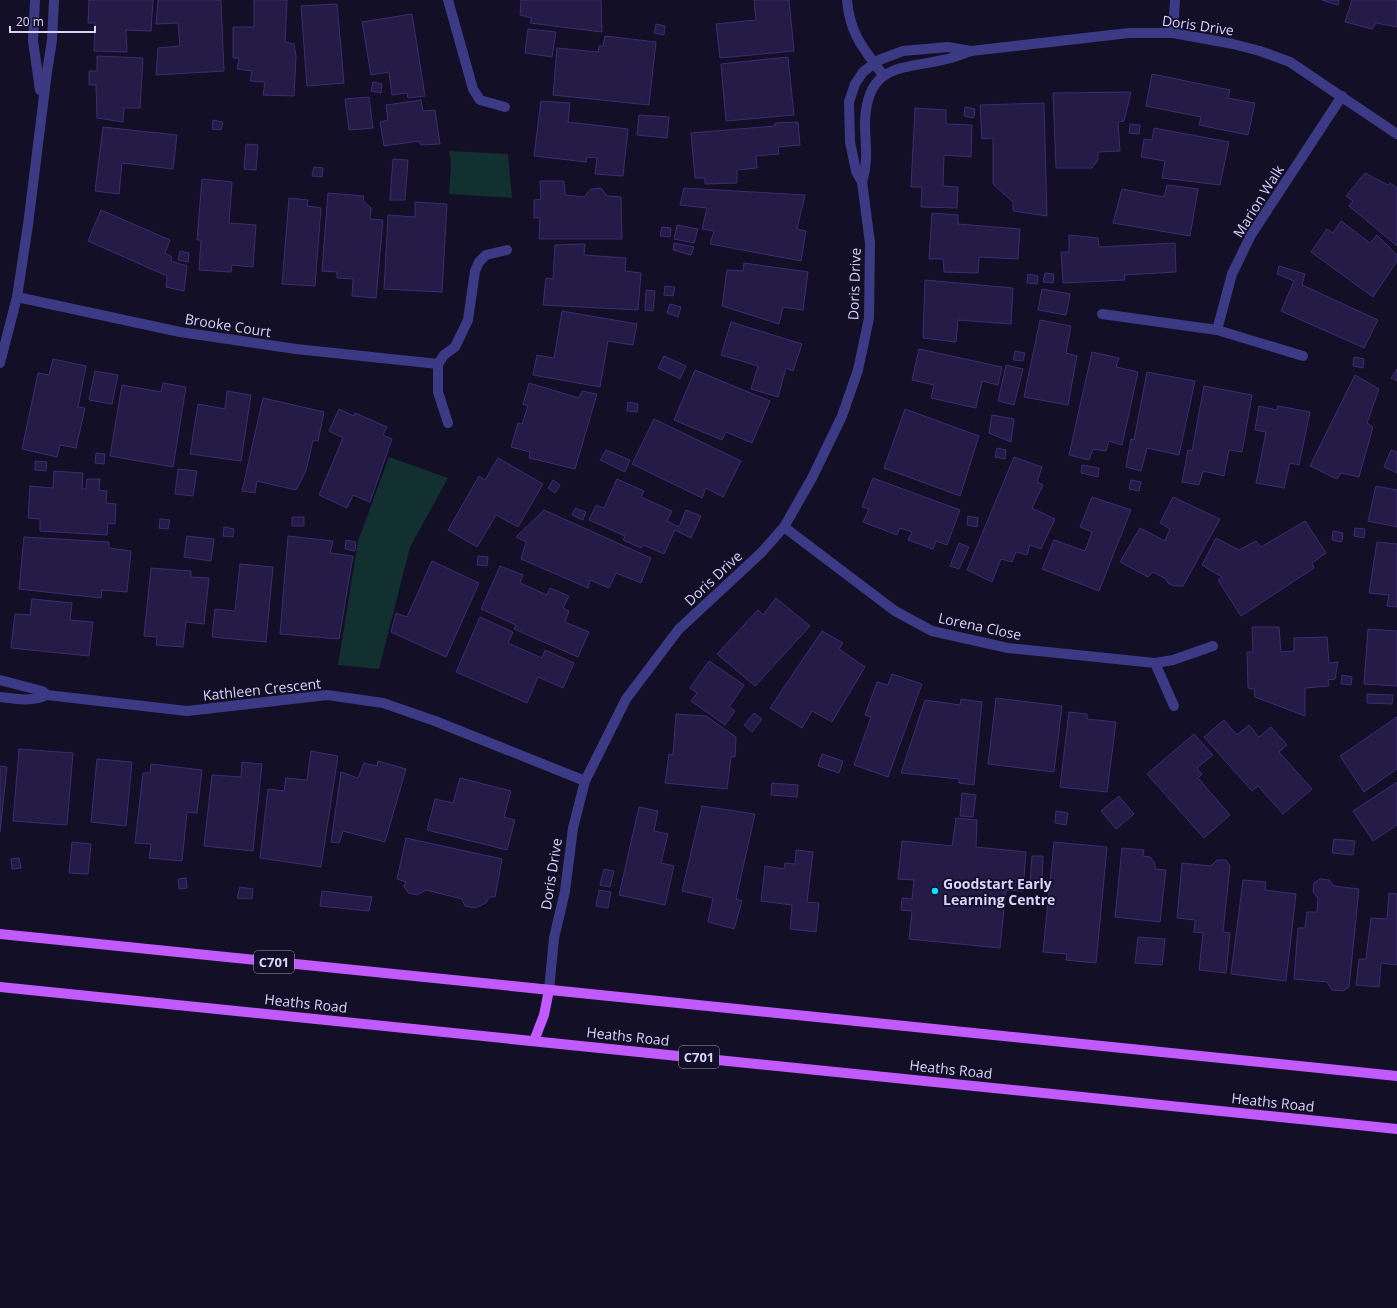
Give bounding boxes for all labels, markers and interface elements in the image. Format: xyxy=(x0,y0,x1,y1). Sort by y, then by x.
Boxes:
scale bar xyxy=(10,8,95,34)
street label: Doris Drive xyxy=(1161,11,1235,39)
text: 20 m xyxy=(16,13,44,30)
street label: Marion Walk xyxy=(1228,161,1288,241)
street label: Doris Drive xyxy=(843,247,865,321)
street label: Brooke Court xyxy=(184,309,272,341)
street label: Doris Drive xyxy=(680,546,746,610)
street label: Lorena Close xyxy=(937,608,1023,644)
street label: Kathleen Crescent xyxy=(202,673,322,705)
street label: Doris Drive xyxy=(536,837,566,911)
place label: Goodstart Early Learning Centre xyxy=(943,874,1055,909)
marker: Goodstart Early Learning Centre xyxy=(930,886,940,896)
road number: C701 xyxy=(254,951,294,973)
street label: Heaths Road xyxy=(264,989,348,1017)
street label: Heaths Road xyxy=(586,1022,670,1050)
road number: C701 xyxy=(679,1046,719,1068)
street label: Heaths Road xyxy=(909,1055,993,1083)
street label: Heaths Road xyxy=(1231,1088,1315,1116)

